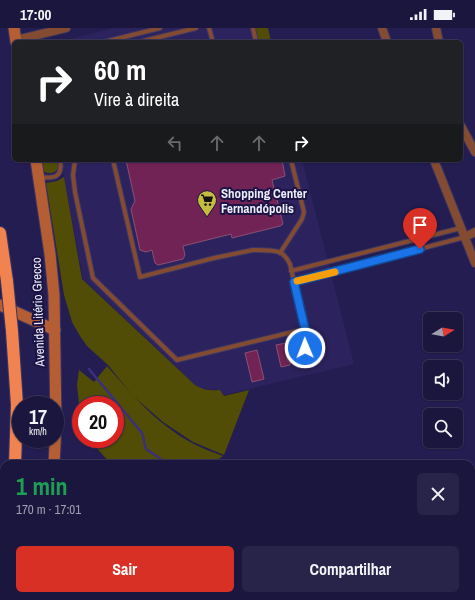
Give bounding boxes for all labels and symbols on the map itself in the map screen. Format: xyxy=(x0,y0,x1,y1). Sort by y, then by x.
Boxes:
place label: Shopping Center Fernandópolis xyxy=(221,185,308,217)
supermarket icon: Shopping Center Fernandópolis xyxy=(196,189,218,217)
pin xyxy=(403,208,437,249)
street label: Avenida Litério Grecco xyxy=(28,257,48,368)
north arrow xyxy=(423,312,463,352)
position arrow xyxy=(284,327,326,369)
speed limit sign: 20 xyxy=(72,396,124,448)

